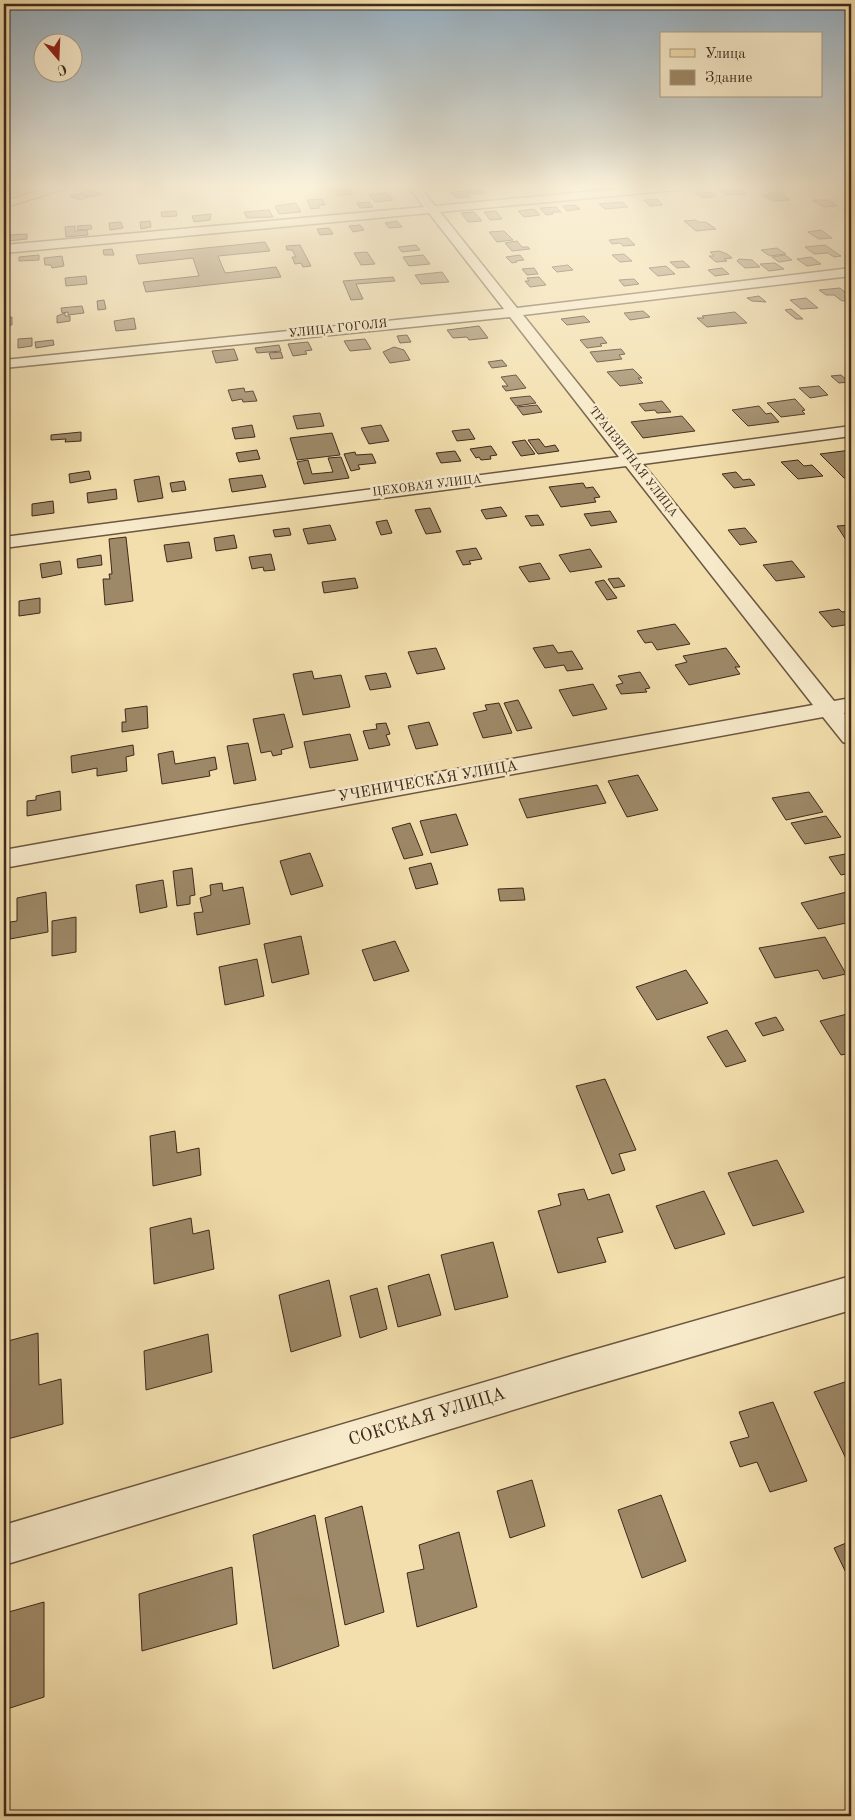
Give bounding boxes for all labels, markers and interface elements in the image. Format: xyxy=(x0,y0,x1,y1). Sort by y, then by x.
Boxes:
north arrow xyxy=(32,32,82,82)
legend xyxy=(660,32,822,98)
text: Улица xyxy=(705,47,746,62)
text: С xyxy=(55,61,69,77)
text: Здание xyxy=(705,71,752,86)
street label: УЛИЦА ГОГОЛЯ xyxy=(288,318,388,340)
street label: ТРАНЗИТНАЯ УЛИЦА xyxy=(586,405,680,519)
street label: ЦЕХОВАЯ УЛИЦА xyxy=(372,473,482,499)
street label: УЧЕНИЧЕСКАЯ УЛИЦА xyxy=(337,759,519,805)
street label: СОКСКАЯ УЛИЦА xyxy=(346,1384,508,1449)

